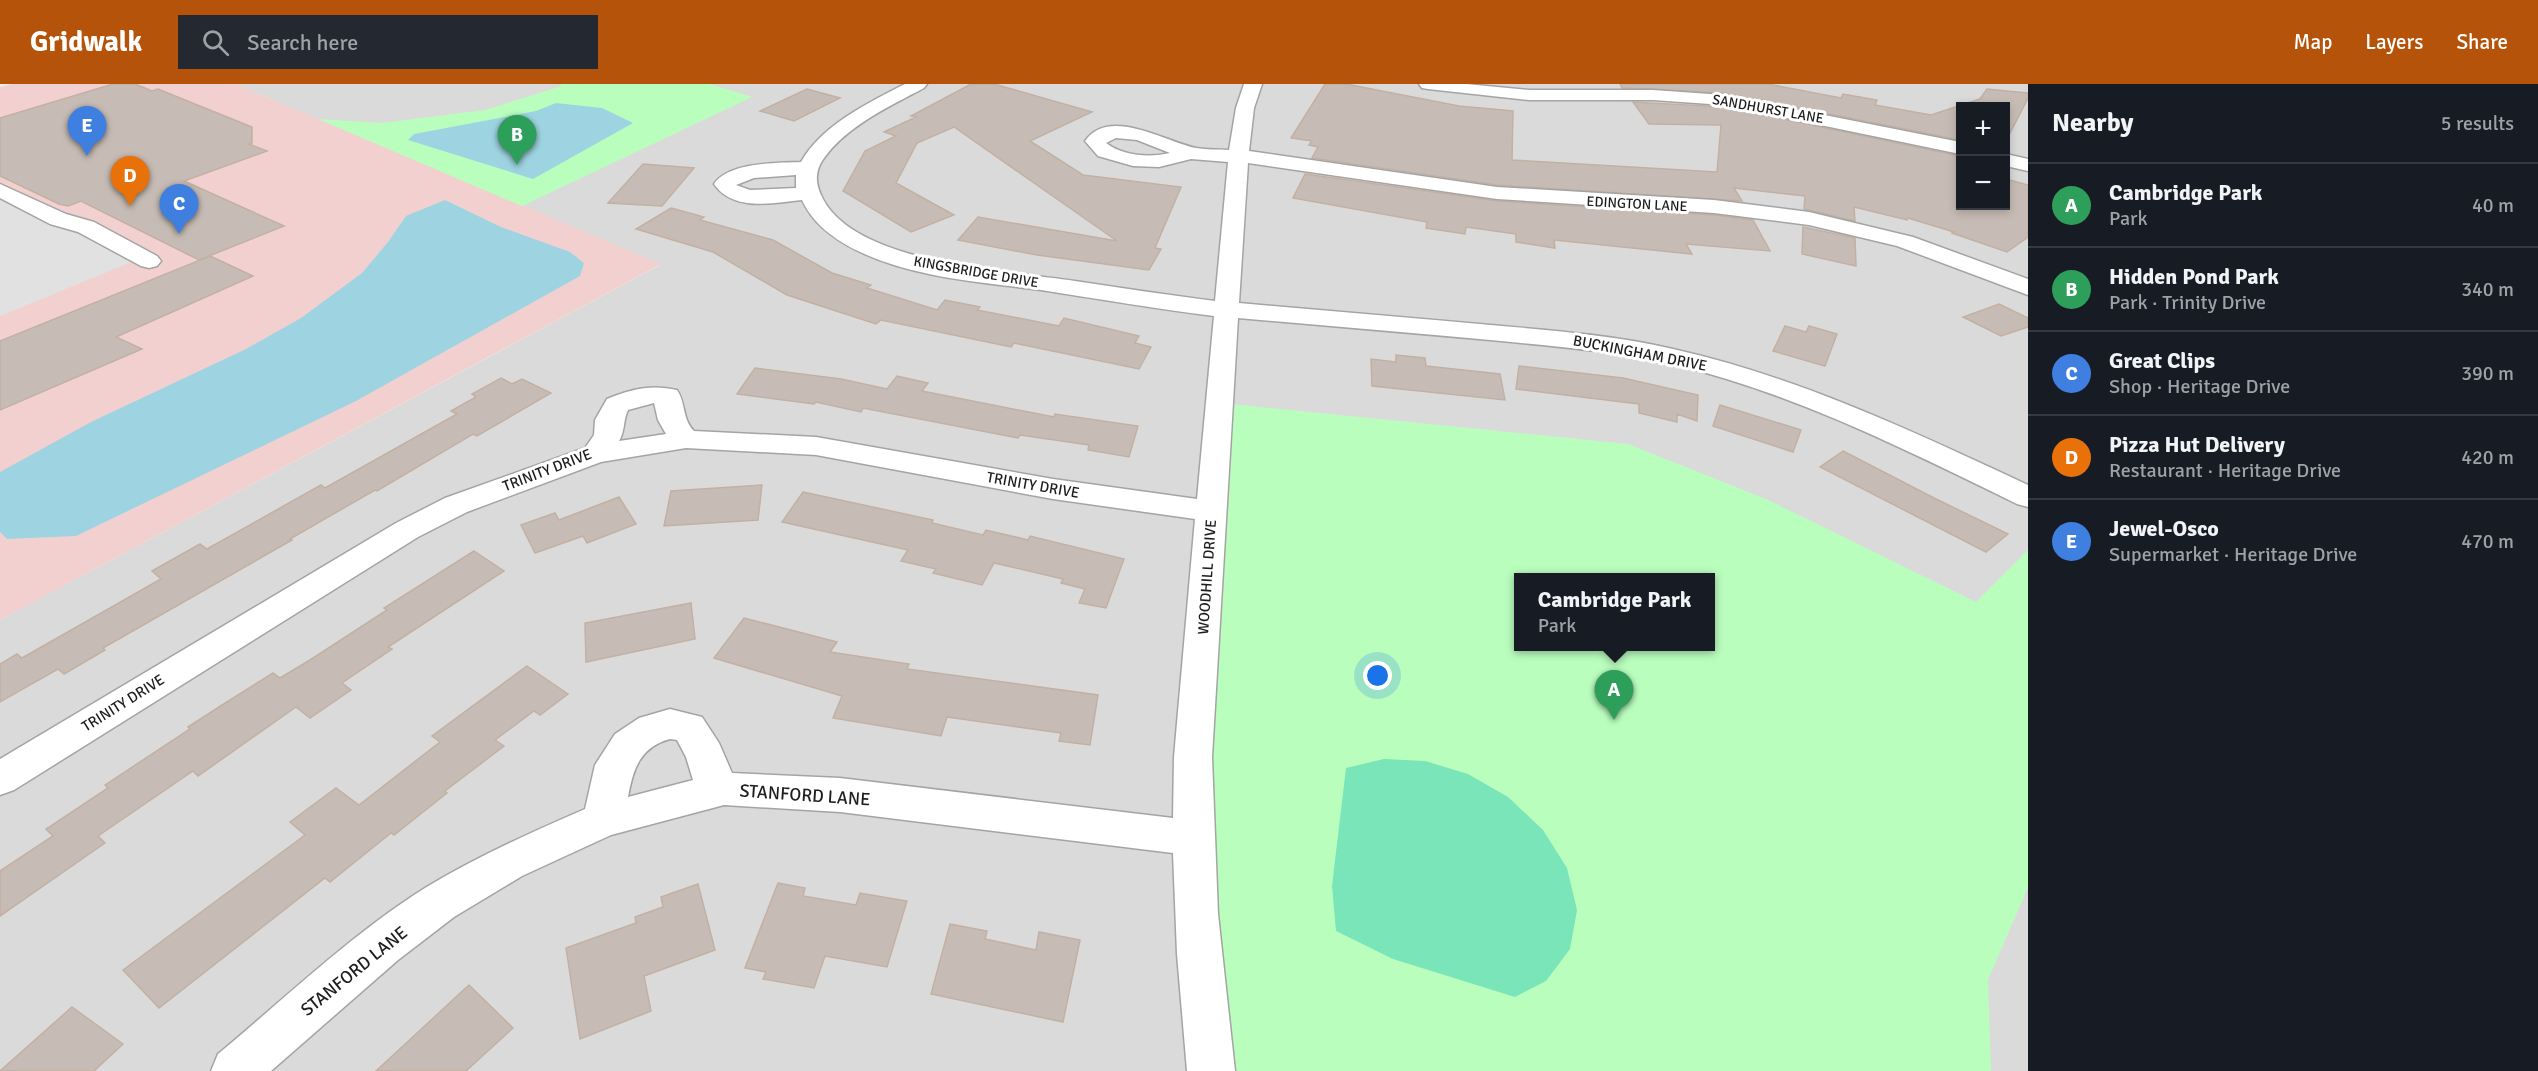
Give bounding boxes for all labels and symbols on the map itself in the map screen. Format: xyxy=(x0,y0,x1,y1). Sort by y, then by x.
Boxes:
street label: SANDHURST LANE xyxy=(1711,91,1825,127)
pin: E xyxy=(68,106,106,156)
pin: B xyxy=(498,116,536,165)
pin: D xyxy=(110,156,150,206)
pin: C xyxy=(160,184,198,234)
street label: EDINGTON LANE xyxy=(1586,193,1688,215)
street label: KINGSBRIDGE DRIVE xyxy=(912,253,1040,291)
street label: BUCKINGHAM DRIVE xyxy=(1571,331,1709,375)
street label: TRINITY DRIVE xyxy=(500,445,594,495)
street label: TRINITY DRIVE xyxy=(985,468,1081,502)
street label: WOODHILL DRIVE xyxy=(1194,519,1220,635)
your location xyxy=(1363,661,1392,690)
street label: TRINITY DRIVE xyxy=(78,670,168,736)
pin: A xyxy=(1594,670,1634,720)
street label: STANFORD LANE xyxy=(739,779,871,811)
street label: STANFORD LANE xyxy=(296,921,412,1021)

